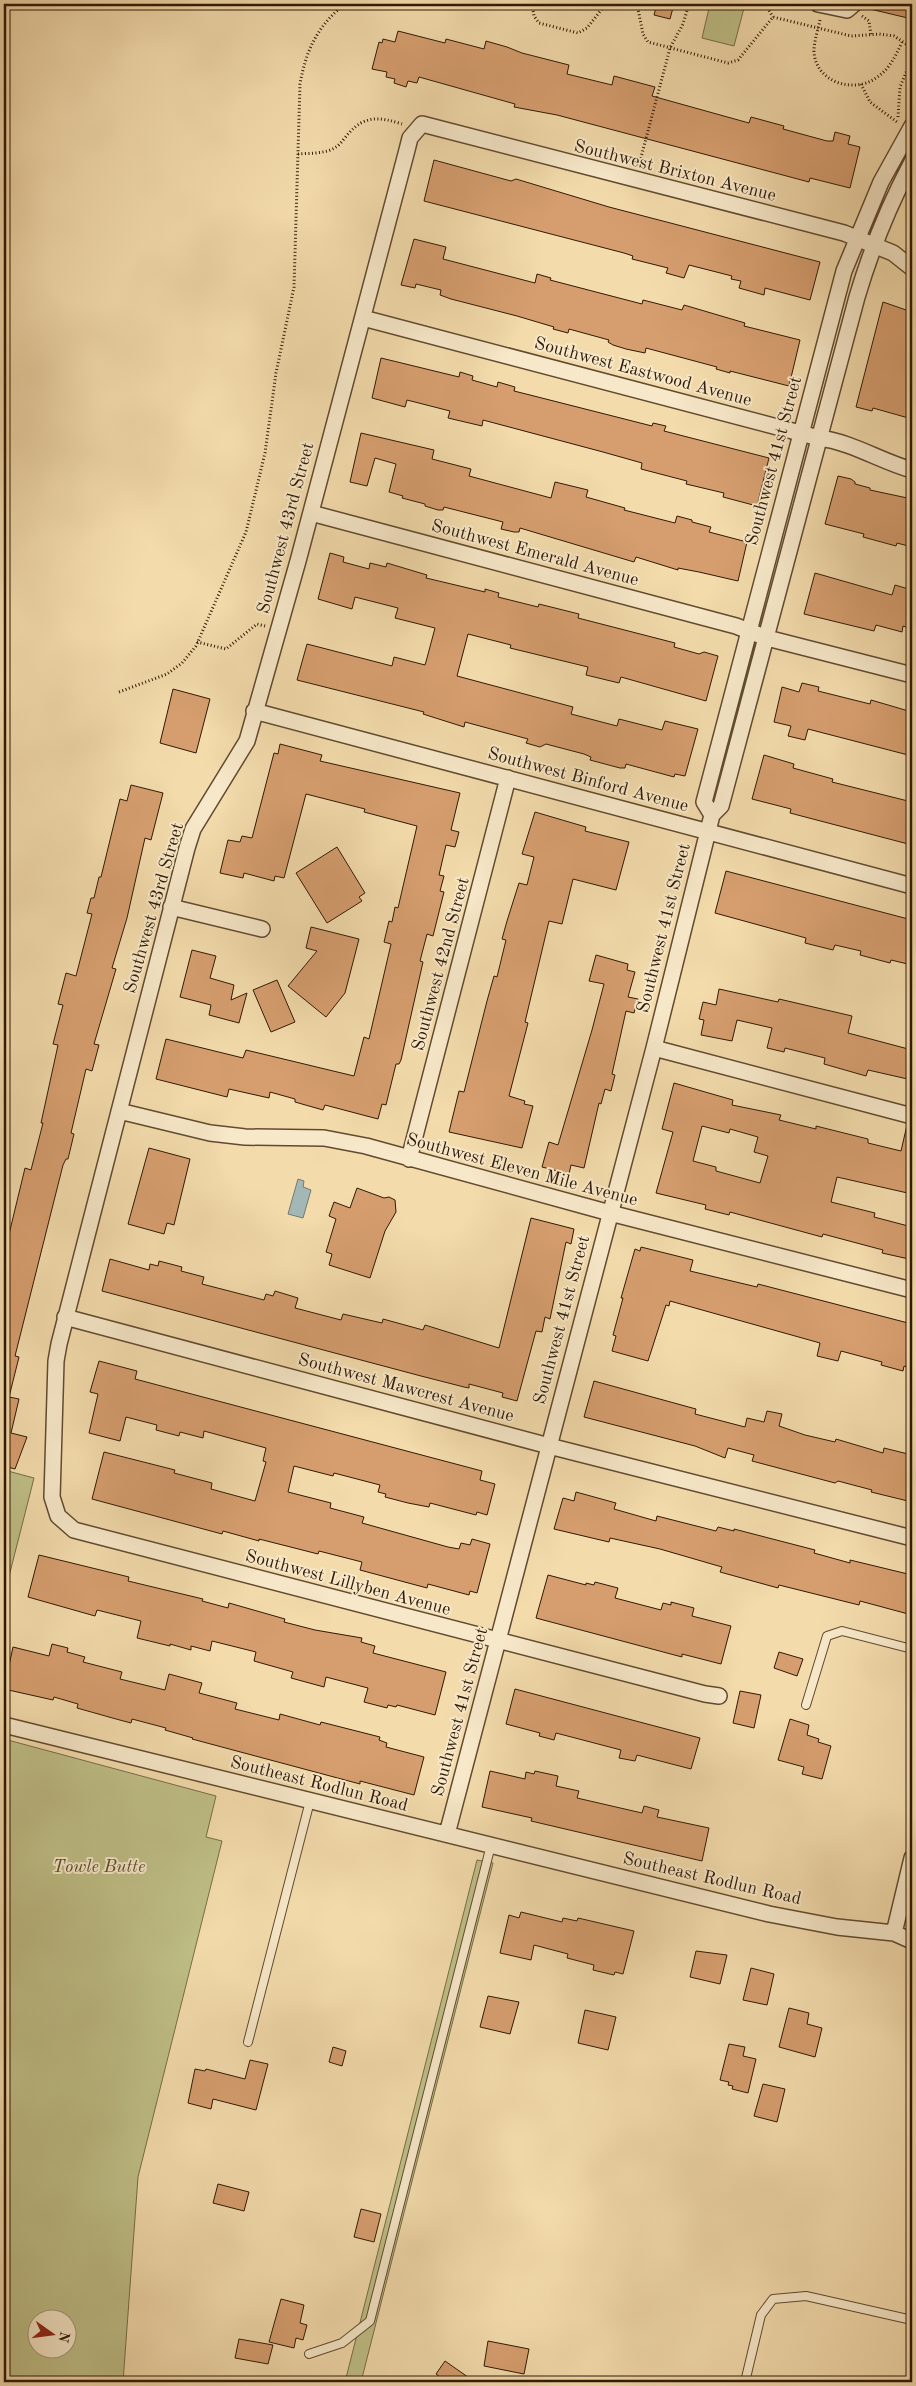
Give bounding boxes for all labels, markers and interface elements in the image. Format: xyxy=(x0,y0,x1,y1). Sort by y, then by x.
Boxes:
street label: Southwest Brixton Avenue xyxy=(572,137,778,205)
street label: Southwest Eastwood Avenue xyxy=(532,334,754,410)
street label: Southwest 41st Street xyxy=(743,375,805,547)
street label: Southwest 43rd Street xyxy=(254,440,318,616)
street label: Southwest Emerald Avenue xyxy=(429,517,641,589)
street label: Southwest Binford Avenue xyxy=(486,744,690,816)
street label: Southwest 43rd Street xyxy=(121,821,187,995)
street label: Southwest 41st Street xyxy=(634,841,694,1015)
street label: Southwest 42nd Street xyxy=(409,875,473,1053)
street label: Southwest Eleven Mile Avenue xyxy=(404,1130,640,1210)
street label: Southwest 41st Street xyxy=(531,1234,593,1406)
street label: Southwest Mawcrest Avenue xyxy=(296,1350,516,1426)
street label: Southwest Lillyben Avenue xyxy=(243,1547,453,1619)
street label: Southwest 41st Street xyxy=(429,1626,491,1798)
street label: Southeast Rodlun Road xyxy=(228,1753,410,1815)
street label: Southeast Rodlun Road xyxy=(621,1850,803,1908)
park label: Towle Butte xyxy=(53,1858,145,1876)
north arrow xyxy=(28,2308,78,2358)
text: N xyxy=(55,2330,72,2344)

